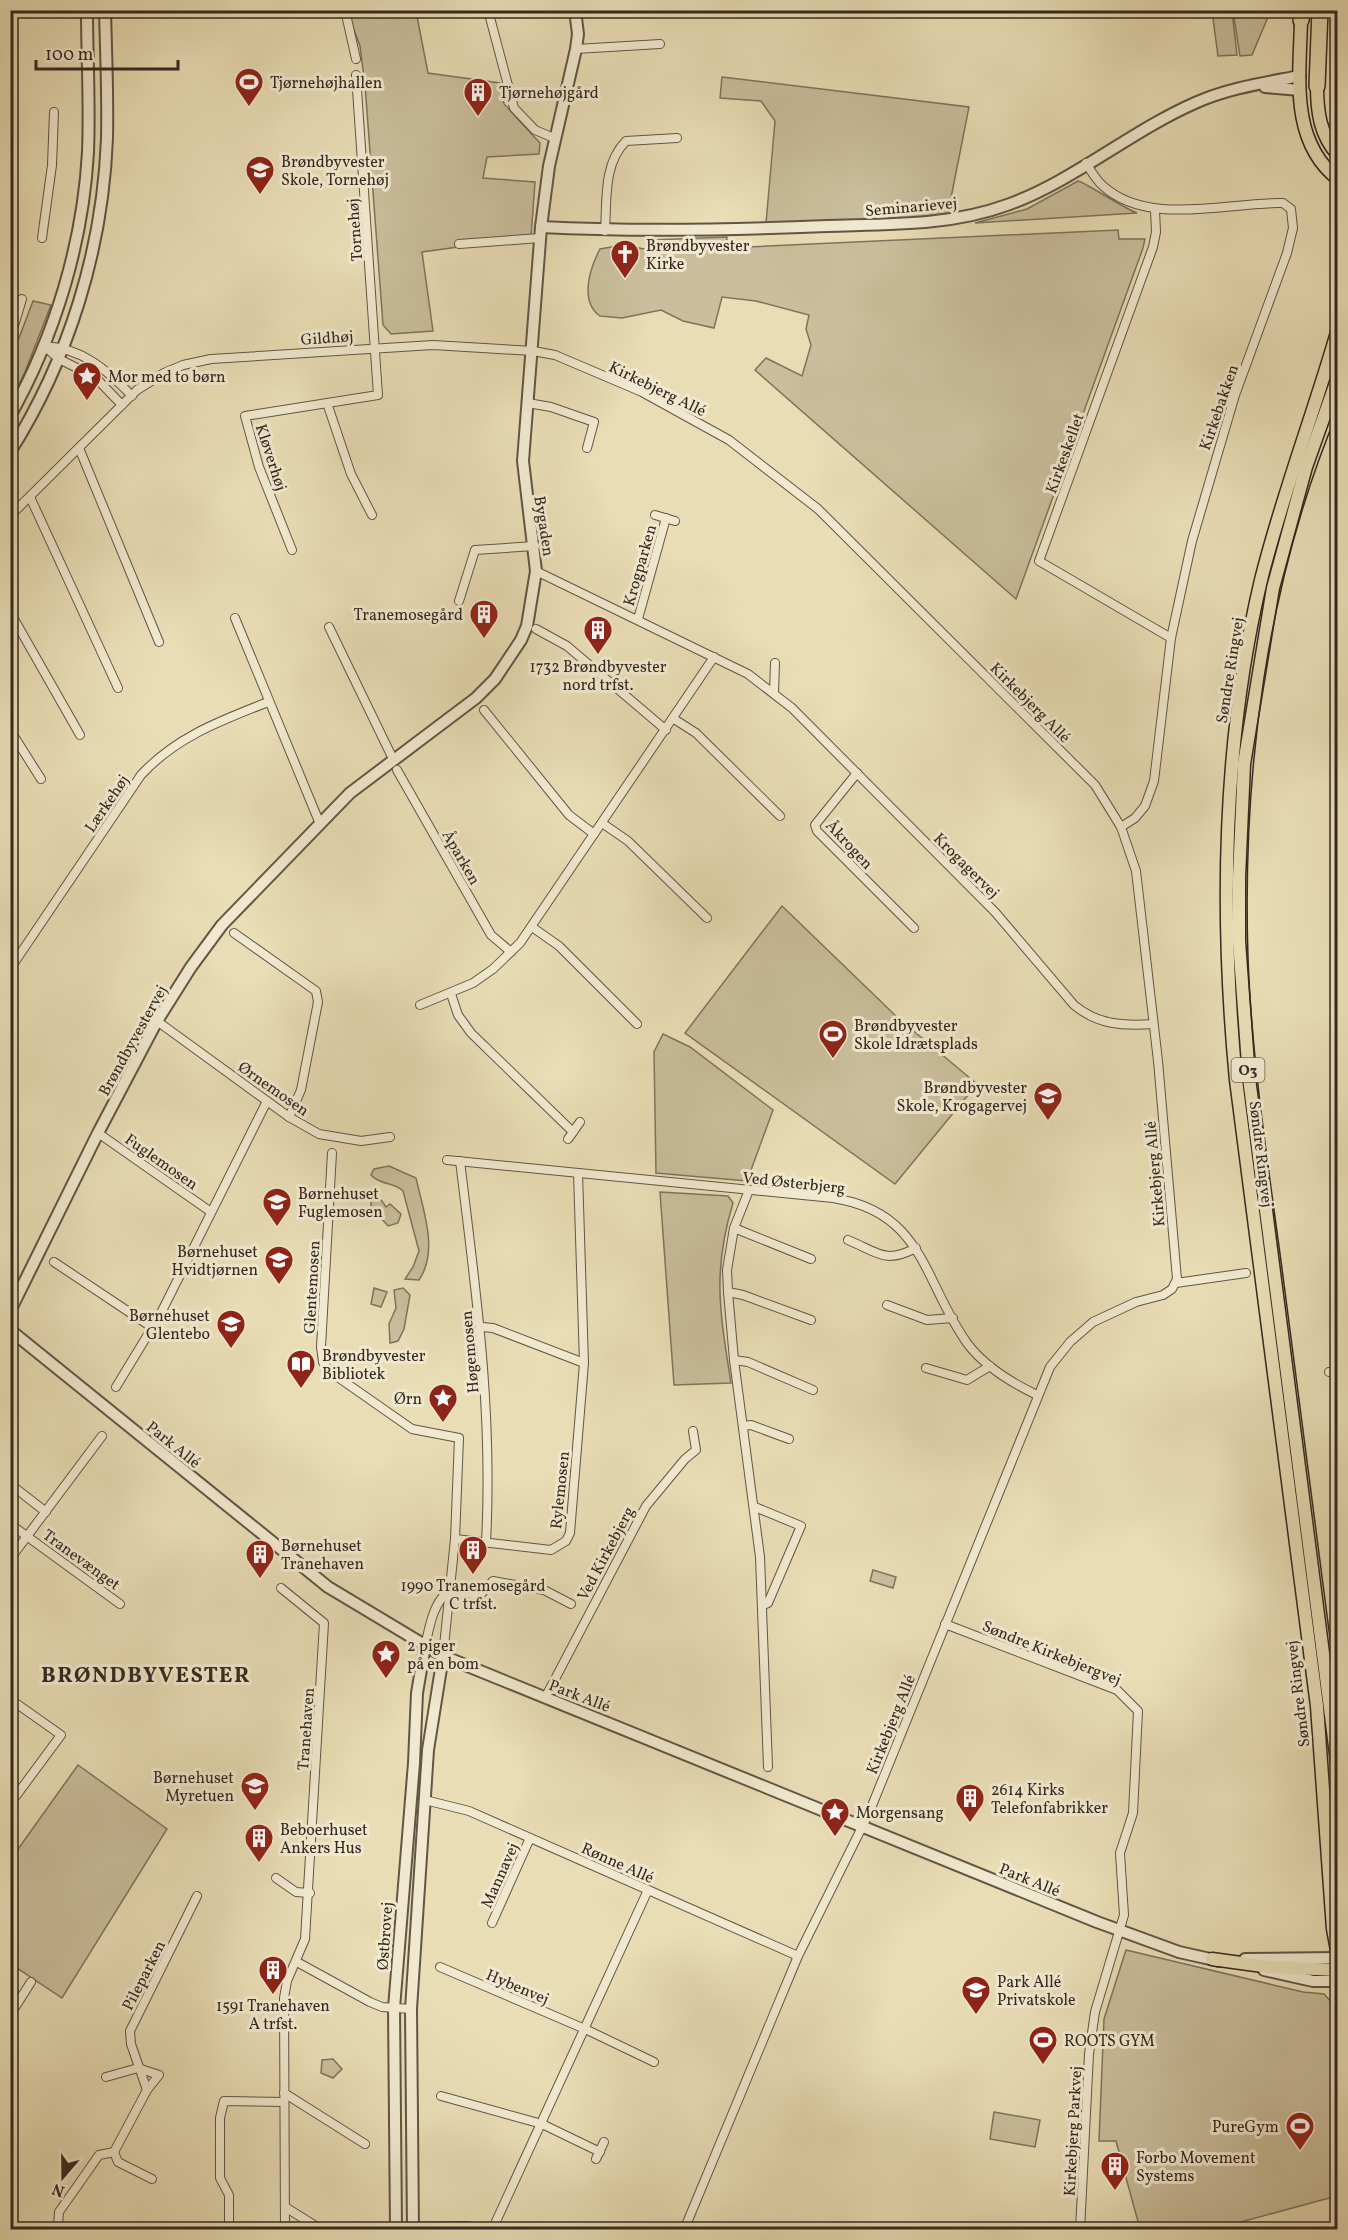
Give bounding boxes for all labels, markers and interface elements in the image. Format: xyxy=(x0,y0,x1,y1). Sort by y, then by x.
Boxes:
scale bar xyxy=(36,33,178,71)
text: 100 m xyxy=(45,43,94,68)
sports icon: Tjørnehøjhallen xyxy=(233,66,265,108)
place label: Tjørnehøjhallen xyxy=(270,73,382,95)
building icon: Tjørnehøjgård xyxy=(462,76,494,118)
place label: Tjørnehøjgård xyxy=(499,83,599,105)
place label: Brøndbyvester Skole, Tornehøj xyxy=(281,152,389,192)
school or university icon: Brøndbyvester Skole, Tornehøj xyxy=(244,154,276,196)
street label: Seminarievej xyxy=(864,193,958,223)
street label: Tornehøj xyxy=(343,198,369,262)
place label: Brøndbyvester Kirke xyxy=(646,236,750,276)
church icon: Brøndbyvester Kirke xyxy=(609,238,641,280)
street label: Gildhøj xyxy=(300,326,354,352)
street label: Kirkebjerg Allé xyxy=(605,357,709,423)
place icon: Mor med to børn xyxy=(71,360,103,402)
street label: Kirkebakken xyxy=(1195,362,1245,454)
place label: Mor med to børn xyxy=(108,367,226,389)
street label: Kirkeskellet xyxy=(1041,410,1091,497)
street label: Kløverhøj xyxy=(249,421,291,494)
street label: Bygaden xyxy=(527,494,559,558)
street label: Krogparken xyxy=(619,522,663,609)
building icon: Tranemosegård xyxy=(468,598,500,640)
place label: Tranemosegård xyxy=(353,605,463,627)
building icon: 1732 Brøndbyvester nord trfst. xyxy=(582,614,614,656)
street label: Søndre Ringvej xyxy=(1212,616,1250,725)
place label: 1732 Brøndbyvester nord trfst. xyxy=(530,657,667,697)
street label: Kirkebjerg Allé xyxy=(984,658,1075,749)
street label: Lærkehøj xyxy=(80,771,135,837)
street label: Åkrogen xyxy=(820,816,877,875)
street label: Åparken xyxy=(436,826,485,890)
street label: Krogagervej xyxy=(928,829,1003,904)
street label: Brøndbyvestervej xyxy=(94,981,173,1100)
place label: Brøndbyvester Skole Idrætsplads xyxy=(854,1016,978,1056)
sports icon: Brøndbyvester Skole Idrætsplads xyxy=(817,1018,849,1060)
street label: Ørnemosen xyxy=(233,1057,313,1122)
road number: O3 xyxy=(1232,1058,1264,1082)
place label: Brøndbyvester Skole, Krogagervej xyxy=(897,1078,1027,1118)
school or university icon: Brøndbyvester Skole, Krogagervej xyxy=(1032,1080,1064,1122)
street label: Søndre Ringvej xyxy=(1243,1100,1277,1209)
street label: Kirkebjerg Allé xyxy=(1140,1120,1172,1227)
street label: Fuglemosen xyxy=(120,1129,202,1196)
street label: Ved Østerbjerg xyxy=(741,1168,846,1200)
place label: Børnehuset Fuglemosen xyxy=(298,1184,383,1224)
school or university icon: Børnehuset Fuglemosen xyxy=(261,1186,293,1228)
street label: Glentemosen xyxy=(300,1240,326,1334)
place label: Børnehuset Hvidtjørnen xyxy=(172,1242,258,1282)
school or university icon: Børnehuset Hvidtjørnen xyxy=(263,1244,295,1286)
place label: Børnehuset Glentebo xyxy=(129,1306,210,1346)
school or university icon: Børnehuset Glentebo xyxy=(215,1308,247,1350)
street label: Høgemosen xyxy=(456,1310,486,1394)
place label: Brøndbyvester Bibliotek xyxy=(322,1346,426,1386)
library icon: Brøndbyvester Bibliotek xyxy=(285,1348,317,1390)
place icon: Ørn xyxy=(427,1382,459,1424)
place label: Ørn xyxy=(394,1389,422,1411)
street label: Park Allé xyxy=(141,1417,205,1474)
street label: Rylemosen xyxy=(546,1450,576,1530)
street label: Ved Kirkebjerg xyxy=(573,1503,641,1605)
street label: Tranevænget xyxy=(38,1525,124,1596)
building icon: 1990 Tranemosegård C trfst. xyxy=(457,1534,489,1576)
place label: Børnehuset Tranehaven xyxy=(281,1536,364,1576)
building icon: Børnehuset Tranehaven xyxy=(244,1538,276,1580)
place label: 1990 Tranemosegård C trfst. xyxy=(400,1576,546,1616)
street label: Søndre Kirkebjergvej xyxy=(979,1616,1124,1692)
place label: 2 piger på en bom xyxy=(407,1636,479,1676)
place icon: 2 piger på en bom xyxy=(370,1638,402,1680)
street label: Søndre Ringvej xyxy=(1282,1639,1316,1748)
district label: BRØNDBYVESTER xyxy=(41,1661,251,1692)
street label: Kirkebjerg Allé xyxy=(862,1672,922,1778)
street label: Park Allé xyxy=(545,1675,613,1719)
street label: Tranehaven xyxy=(293,1687,321,1771)
place label: Børnehuset Myretuen xyxy=(153,1768,234,1808)
school or university icon: Børnehuset Myretuen xyxy=(239,1770,271,1812)
place label: 2614 Kirks Telefonfabrikker xyxy=(991,1780,1108,1820)
building icon: 2614 Kirks Telefonfabrikker xyxy=(954,1782,986,1824)
place icon: Morgensang xyxy=(819,1796,851,1838)
place label: Morgensang xyxy=(856,1803,944,1825)
place label: Beboerhuset Ankers Hus xyxy=(280,1820,368,1860)
building icon: Beboerhuset Ankers Hus xyxy=(243,1822,275,1864)
street label: Rønne Allé xyxy=(577,1838,657,1890)
street label: Mannavej xyxy=(477,1839,525,1912)
street label: Park Allé xyxy=(995,1859,1063,1903)
street label: Østbrovej xyxy=(373,1901,399,1971)
street label: Pileparken xyxy=(118,1937,172,2015)
building icon: 1591 Tranehaven A trfst. xyxy=(257,1954,289,1996)
street label: Hybenvej xyxy=(482,1965,552,2011)
place label: Park Allé Privatskole xyxy=(997,1972,1076,2012)
school or university icon: Park Allé Privatskole xyxy=(960,1974,992,2016)
place label: 1591 Tranehaven A trfst. xyxy=(216,1996,330,2036)
sports icon: ROOTS GYM xyxy=(1027,2024,1059,2066)
place label: ROOTS GYM xyxy=(1064,2031,1155,2053)
street label: Kirkebjerg Parkvej xyxy=(1060,2065,1088,2197)
sports icon: PureGym xyxy=(1284,2110,1316,2152)
place label: PureGym xyxy=(1212,2117,1279,2139)
north arrow xyxy=(33,2147,93,2207)
place label: Forbo Movement Systems xyxy=(1136,2148,1256,2188)
building icon: Forbo Movement Systems xyxy=(1099,2150,1131,2192)
text: N xyxy=(49,2177,68,2202)

